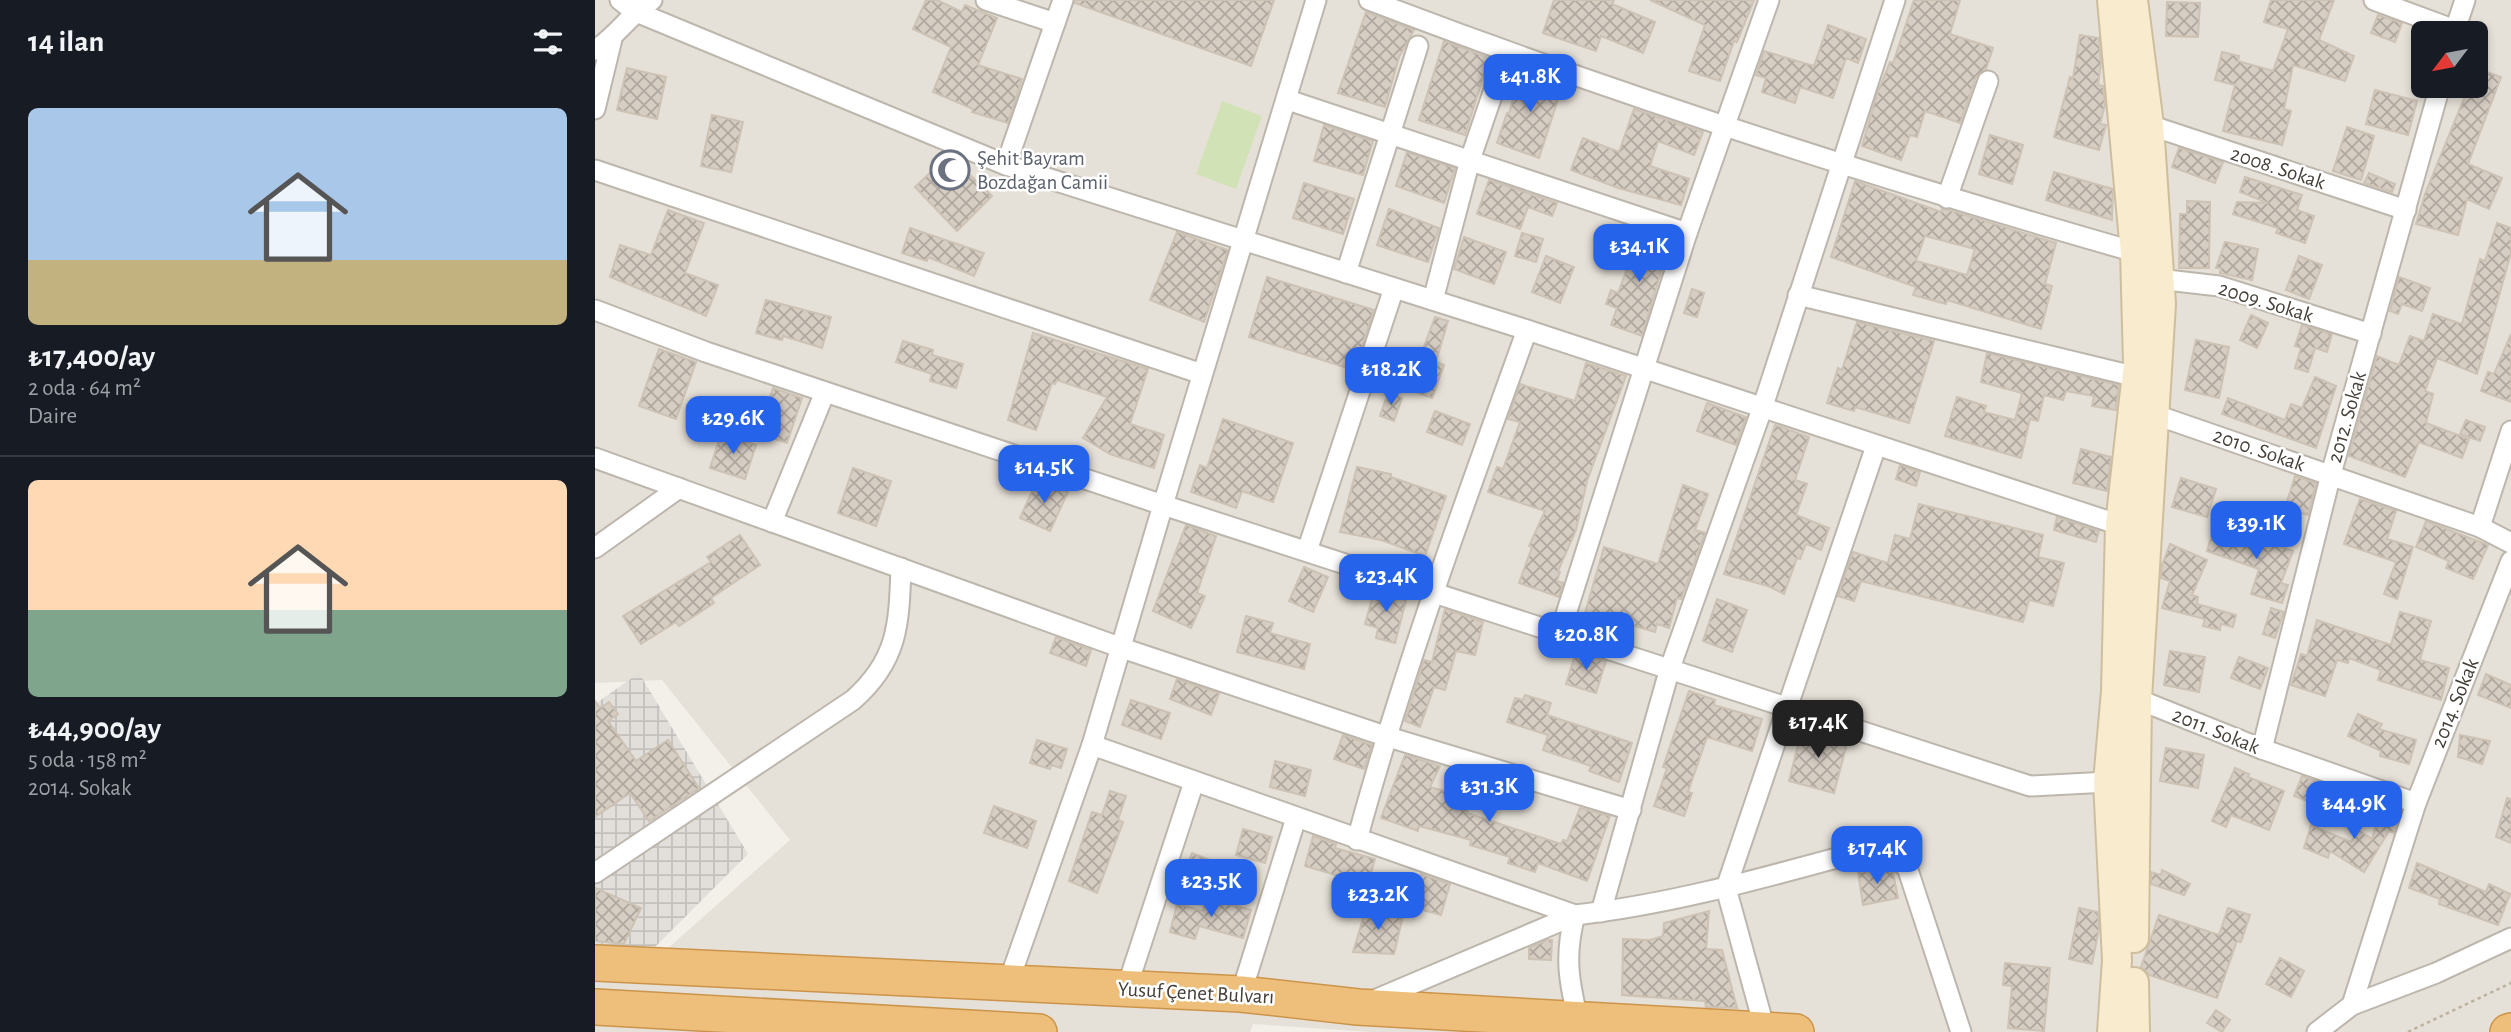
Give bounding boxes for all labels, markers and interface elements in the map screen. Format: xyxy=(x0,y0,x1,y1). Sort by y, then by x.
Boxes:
north arrow xyxy=(2411,21,2489,98)
map controls xyxy=(2411,21,2488,98)
icon: filters xyxy=(529,23,567,61)
text: 14 ilan xyxy=(28,27,104,57)
pin: ₺41.8K xyxy=(1473,54,1587,114)
text: ₺41.8K xyxy=(1500,65,1560,88)
street label: 2008. Sokak xyxy=(2228,143,2328,193)
place label: Şehit Bayram Bozdağan Camii xyxy=(977,148,1108,193)
mosque icon: Şehit Bayram Bozdağan Camii xyxy=(929,149,971,191)
icon: home xyxy=(235,154,361,280)
pin: ₺34.1K xyxy=(1582,224,1696,284)
text: ₺34.1K xyxy=(1609,235,1669,258)
street label: 2009. Sokak xyxy=(2216,278,2316,327)
text: ₺17,400/ay xyxy=(28,342,155,372)
pin: ₺18.2K xyxy=(1334,348,1448,407)
text: ₺18.2K xyxy=(1361,358,1421,381)
street label: 2012. Sokak xyxy=(2324,369,2370,465)
text: 2 oda · 64 m² xyxy=(28,377,141,400)
pin: ₺29.6K xyxy=(676,396,790,456)
text: Daire xyxy=(28,405,77,428)
text: ₺29.6K xyxy=(702,407,764,430)
street label: 2010. Sokak xyxy=(2210,425,2308,476)
pin: ₺14.5K xyxy=(987,446,1101,505)
text: ₺14.5K xyxy=(1014,456,1074,479)
pin: ₺39.1K xyxy=(2199,502,2313,561)
text: ₺39.1K xyxy=(2227,512,2285,535)
icon: home xyxy=(235,526,361,652)
pin: ₺23.4K xyxy=(1329,554,1443,614)
text: ₺23.4K xyxy=(1355,565,1417,588)
pin: ₺20.8K xyxy=(1529,612,1643,672)
text: ₺20.8K xyxy=(1554,623,1618,646)
street label: 2014. Sokak xyxy=(2428,655,2483,751)
pin: ₺17.4K xyxy=(1761,700,1875,760)
street label: 2011. Sokak xyxy=(2170,704,2263,758)
text: ₺17.4K xyxy=(1788,711,1848,734)
text: ₺44,900/ay xyxy=(28,714,161,744)
text: 5 oda · 158 m² xyxy=(28,749,147,772)
pin: ₺31.3K xyxy=(1432,764,1546,824)
text: ₺31.3K xyxy=(1460,775,1518,798)
text: 2014. Sokak xyxy=(28,777,131,800)
pin: ₺44.9K xyxy=(2297,782,2411,841)
text: ₺44.9K xyxy=(2322,792,2386,815)
pin: ₺17.4K xyxy=(1820,826,1934,886)
text: ₺17.4K xyxy=(1847,837,1907,860)
pin: ₺23.5K xyxy=(1154,860,1268,919)
text: ₺23.5K xyxy=(1181,870,1241,893)
pin: ₺23.2K xyxy=(1321,872,1435,932)
text: ₺23.2K xyxy=(1347,883,1409,906)
street label: Yusuf Çenet Bulvarı xyxy=(1117,978,1275,1008)

